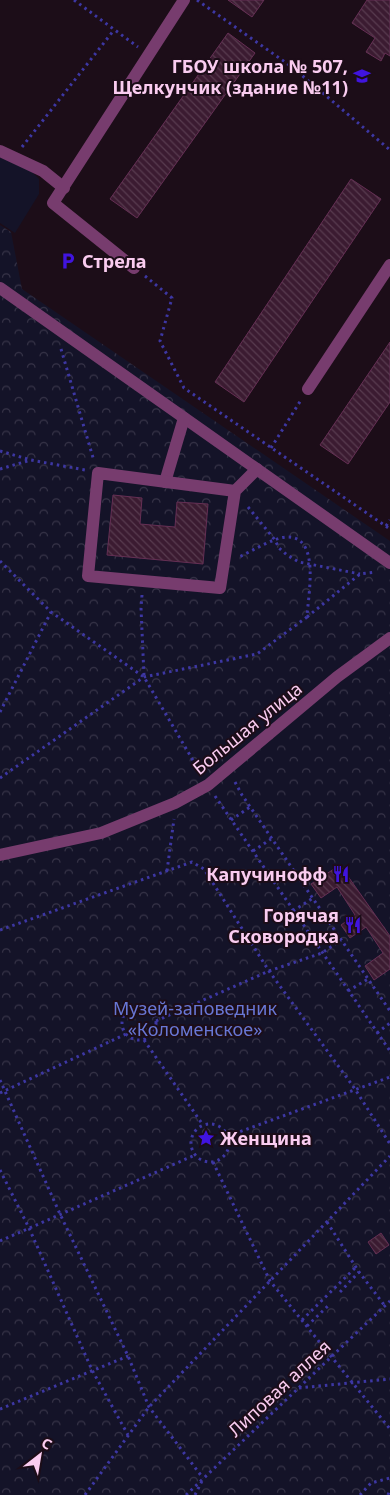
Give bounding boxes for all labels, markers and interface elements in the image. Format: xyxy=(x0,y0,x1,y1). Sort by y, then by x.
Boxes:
place label: ГБОУ школа № 507, Щелкунчик (здание №11) xyxy=(113,54,348,99)
school or university icon: ГБОУ школа № 507, Щелкунчик (здание №11) xyxy=(352,66,372,86)
place label: Стрела xyxy=(82,249,147,273)
parking icon: Стрела xyxy=(58,251,78,271)
street label: Большая улица xyxy=(187,676,307,780)
place label: Капучинофф xyxy=(206,862,327,886)
restaurant icon: Капучинофф xyxy=(331,864,351,884)
place label: Горячая Сковородка xyxy=(228,903,339,948)
restaurant icon: Горячая Сковородка xyxy=(343,915,363,935)
park label: Музей-заповедник «Коломенское» xyxy=(113,996,278,1041)
place label: Женщина xyxy=(220,1126,312,1150)
place icon: Женщина xyxy=(196,1128,216,1148)
street label: Липовая аллея xyxy=(223,1334,335,1442)
north arrow xyxy=(15,1430,65,1480)
text: С xyxy=(38,1433,56,1454)

